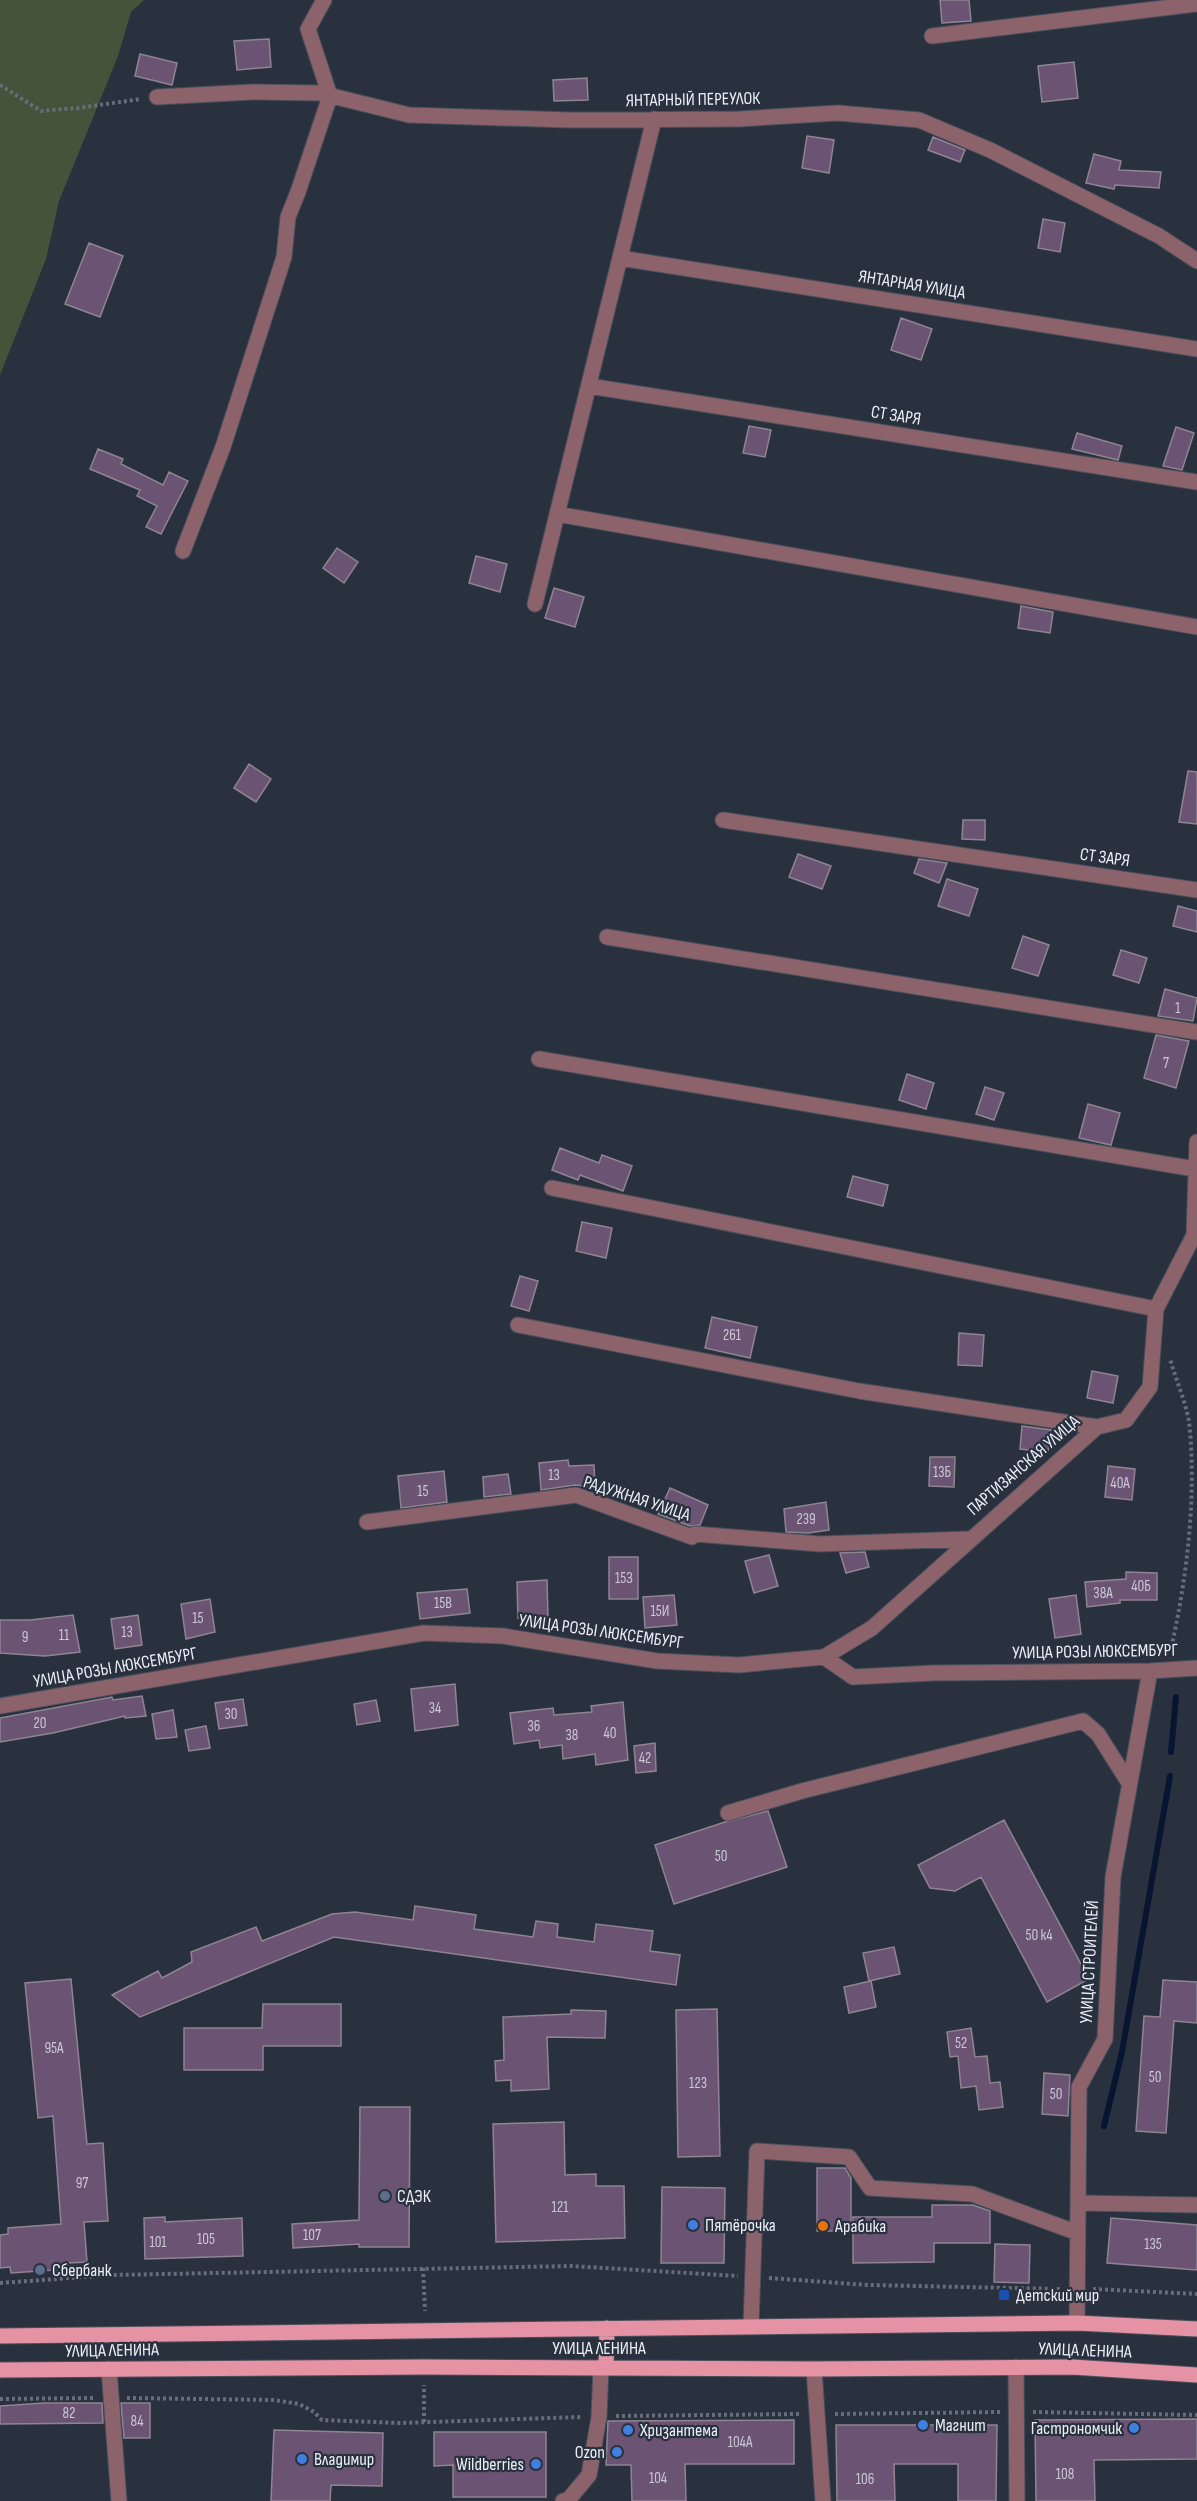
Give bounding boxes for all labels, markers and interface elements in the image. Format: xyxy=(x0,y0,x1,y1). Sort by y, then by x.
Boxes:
street label: ЯНТАРНЫЙ ПЕРЕУЛОК xyxy=(626,88,761,111)
street label: ЯНТАРНАЯ УЛИЦА xyxy=(857,266,967,303)
street label: СТ ЗАРЯ xyxy=(869,401,922,430)
street label: СТ ЗАРЯ xyxy=(1079,844,1131,871)
house number: 1 xyxy=(1175,999,1181,1018)
house number: 7 xyxy=(1163,1054,1169,1073)
house number: 261 xyxy=(723,1326,742,1345)
street label: ПАРТИЗАНСКАЯ УЛИЦА xyxy=(963,1411,1084,1520)
house number: 13Б xyxy=(933,1463,951,1482)
house number: 13 xyxy=(548,1466,560,1485)
street label: РАДУЖНАЯ УЛИЦА xyxy=(581,1471,693,1526)
house number: 40А xyxy=(1110,1474,1130,1493)
house number: 15 xyxy=(417,1482,429,1501)
house number: 239 xyxy=(796,1510,816,1529)
house number: 15З xyxy=(615,1569,633,1588)
house number: 40Б xyxy=(1131,1577,1151,1596)
house number: 38А xyxy=(1093,1584,1113,1603)
house number: 15В xyxy=(434,1594,452,1613)
house number: 15И xyxy=(651,1602,669,1621)
house number: 15 xyxy=(192,1609,204,1628)
street label: УЛИЦА РОЗЫ ЛЮКСЕМБУРГ xyxy=(517,1610,685,1653)
house number: 13 xyxy=(121,1623,133,1642)
house number: 11 xyxy=(59,1626,70,1645)
house number: 9 xyxy=(22,1628,28,1647)
street label: УЛИЦА РОЗЫ ЛЮКСЕМБУРГ xyxy=(1012,1640,1179,1663)
street label: УЛИЦА РОЗЫ ЛЮКСЕМБУРГ xyxy=(32,1643,199,1692)
house number: 34 xyxy=(429,1699,441,1718)
house number: 30 xyxy=(225,1705,237,1724)
house number: 20 xyxy=(34,1714,46,1733)
house number: 36 xyxy=(528,1717,540,1736)
house number: 40 xyxy=(604,1724,616,1743)
house number: 38 xyxy=(566,1726,578,1745)
house number: 42 xyxy=(639,1749,651,1768)
house number: 50 xyxy=(715,1847,727,1866)
street label: УЛИЦА СТРОИТЕЛЕЙ xyxy=(1076,1900,1103,2024)
house number: 50 к4 xyxy=(1025,1926,1053,1945)
house number: 52 xyxy=(955,2034,967,2053)
house number: 95А xyxy=(44,2039,64,2058)
house number: 50 xyxy=(1149,2068,1161,2087)
house number: 123 xyxy=(689,2074,707,2093)
house number: 50 xyxy=(1050,2085,1062,2104)
house number: 97 xyxy=(76,2174,88,2193)
place label: СДЭК xyxy=(397,2186,432,2207)
marker: СДЭК xyxy=(378,2189,392,2203)
house number: 121 xyxy=(552,2198,569,2217)
place label: Пятёрочка xyxy=(705,2215,776,2236)
place label: Арабика xyxy=(834,2216,886,2237)
marker: Пятёрочка xyxy=(686,2218,700,2232)
marker: Арабика xyxy=(816,2219,830,2233)
house number: 107 xyxy=(303,2226,321,2245)
house number: 105 xyxy=(197,2230,215,2249)
house number: 101 xyxy=(149,2233,167,2252)
house number: 135 xyxy=(1144,2235,1162,2254)
place label: Сбербанк xyxy=(52,2260,112,2281)
marker: Сбербанк xyxy=(33,2263,47,2277)
place label: Детский мир xyxy=(1016,2285,1099,2306)
marker: Детский мир xyxy=(997,2288,1011,2302)
street label: УЛИЦА ЛЕНИНА xyxy=(552,2338,646,2359)
street label: УЛИЦА ЛЕНИНА xyxy=(1038,2338,1132,2363)
street label: УЛИЦА ЛЕНИНА xyxy=(65,2339,159,2362)
house number: 82 xyxy=(63,2404,75,2423)
house number: 84 xyxy=(130,2412,144,2431)
place label: Магнит xyxy=(935,2415,986,2436)
marker: Магнит xyxy=(916,2418,930,2432)
place label: Гастрономчик xyxy=(1031,2418,1122,2439)
place label: Хризантема xyxy=(639,2420,718,2441)
marker: Гастрономчик xyxy=(1127,2421,1141,2435)
marker: Хризантема xyxy=(621,2423,635,2437)
house number: 104А xyxy=(728,2433,753,2452)
place label: Ozon xyxy=(575,2442,605,2463)
marker: Ozon xyxy=(610,2445,624,2459)
place label: Владимир xyxy=(314,2449,374,2470)
marker: Владимир xyxy=(295,2452,309,2466)
place label: Wildberries xyxy=(456,2454,524,2475)
marker: Wildberries xyxy=(529,2457,543,2471)
house number: 108 xyxy=(1056,2465,1074,2484)
house number: 104 xyxy=(649,2469,667,2488)
house number: 106 xyxy=(856,2470,874,2489)

